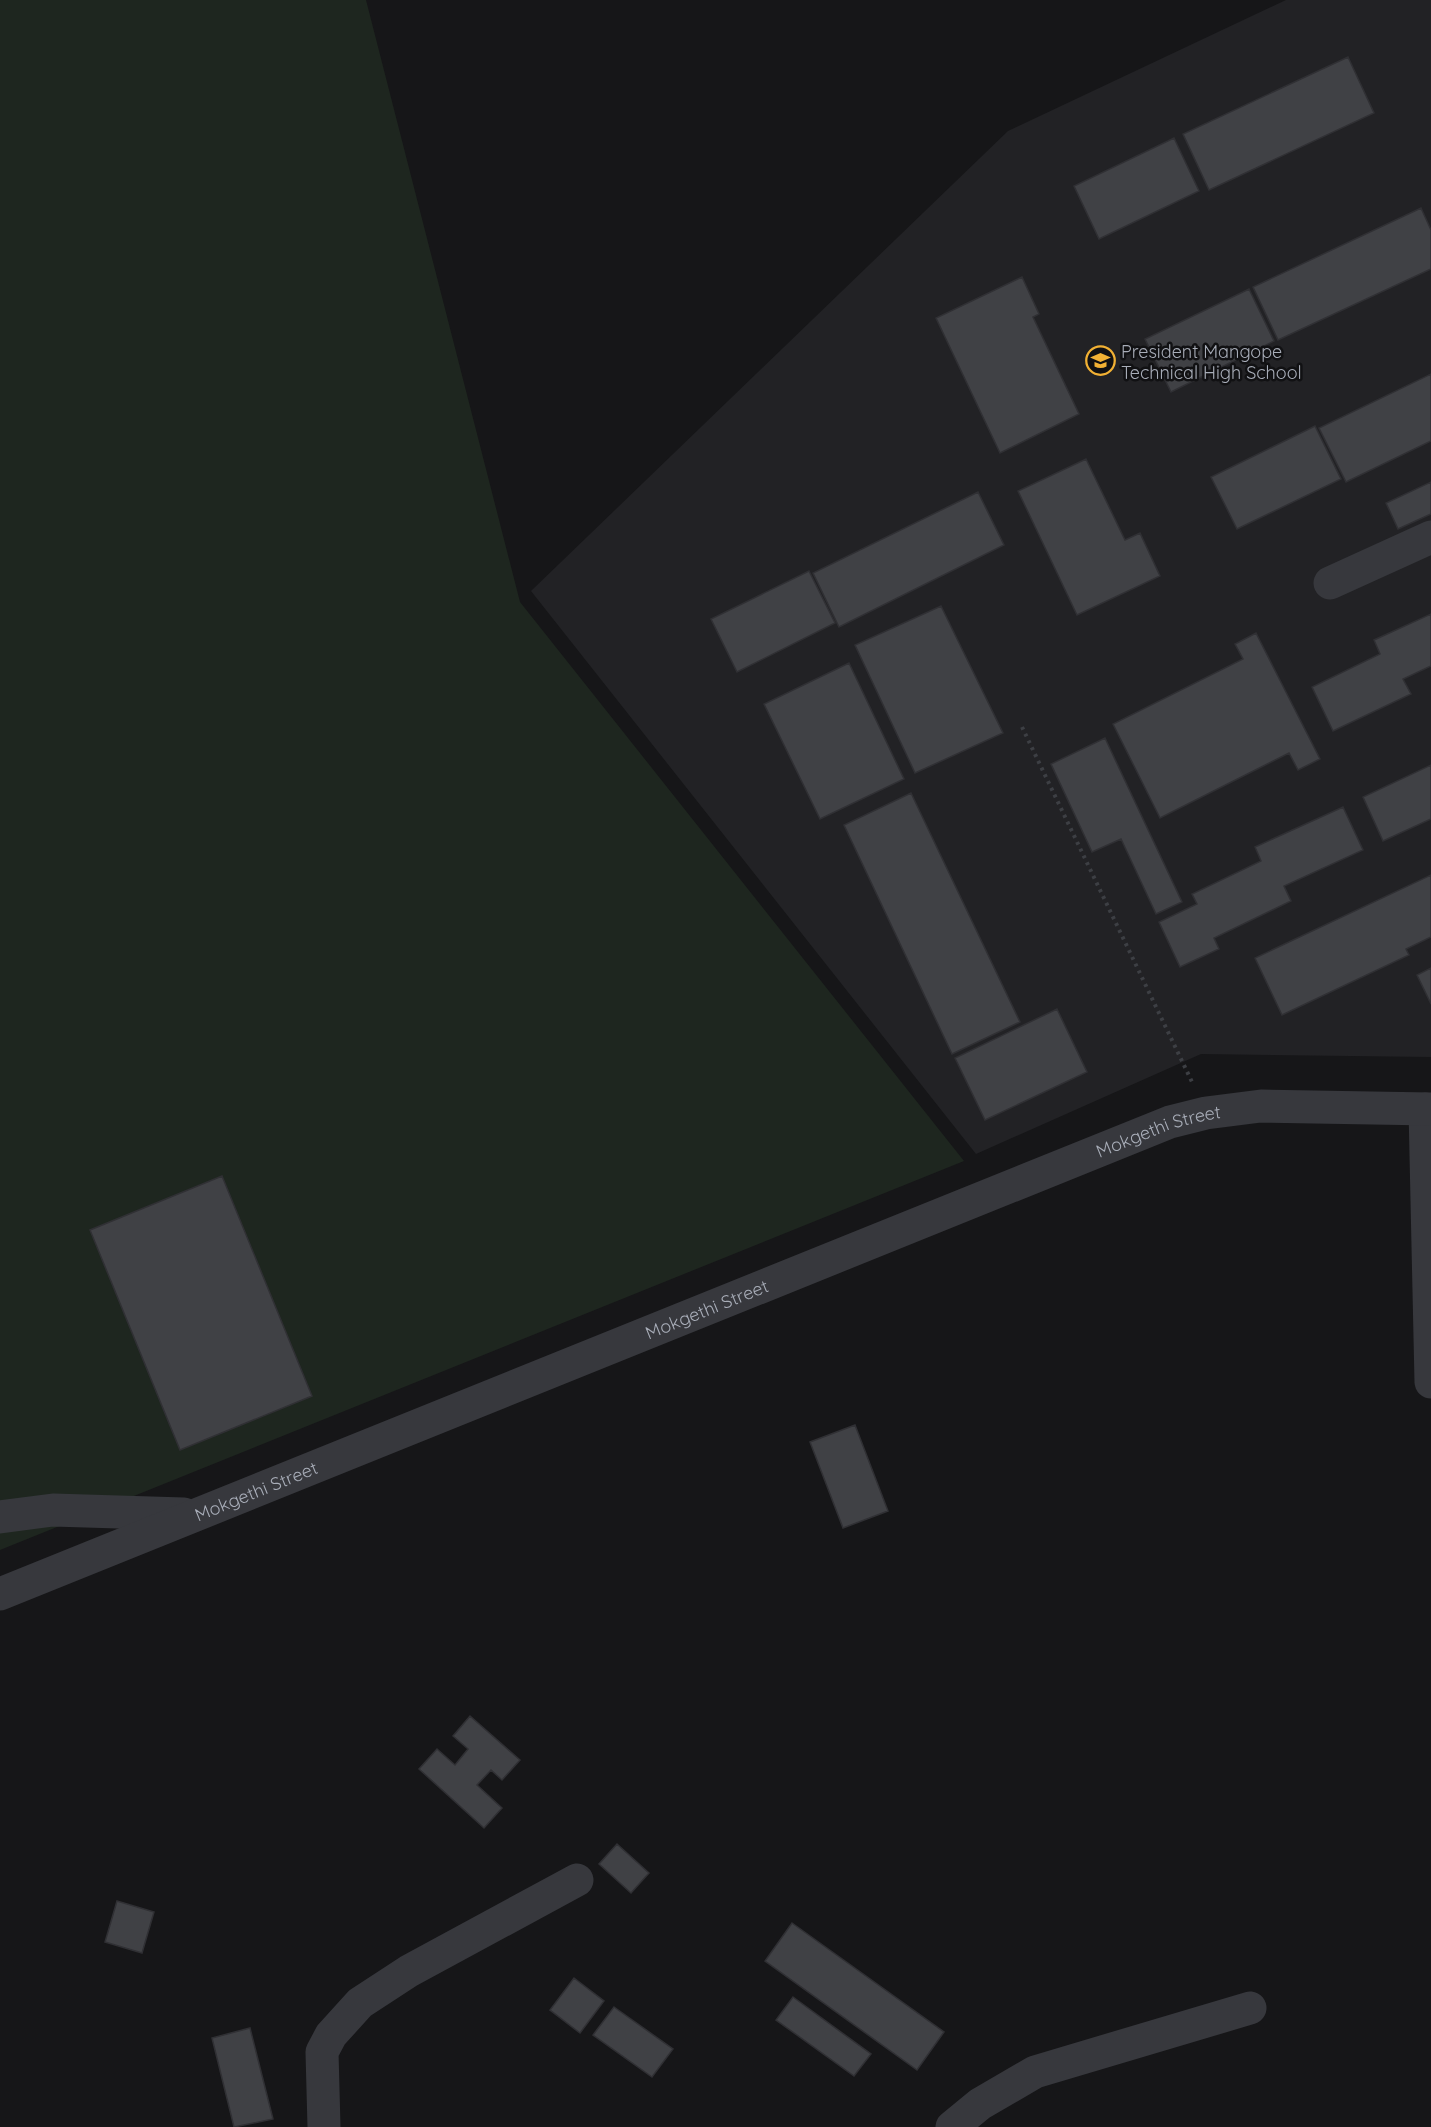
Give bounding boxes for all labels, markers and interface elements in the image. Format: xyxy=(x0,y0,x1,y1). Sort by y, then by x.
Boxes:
place label: President Mangope Technical High School xyxy=(1121,340,1302,384)
school or university icon: President Mangope Technical High School xyxy=(1084,345,1116,377)
street label: Mokgethi Street xyxy=(1092,1100,1222,1162)
street label: Mokgethi Street xyxy=(642,1274,772,1344)
street label: Mokgethi Street xyxy=(191,1456,321,1526)

